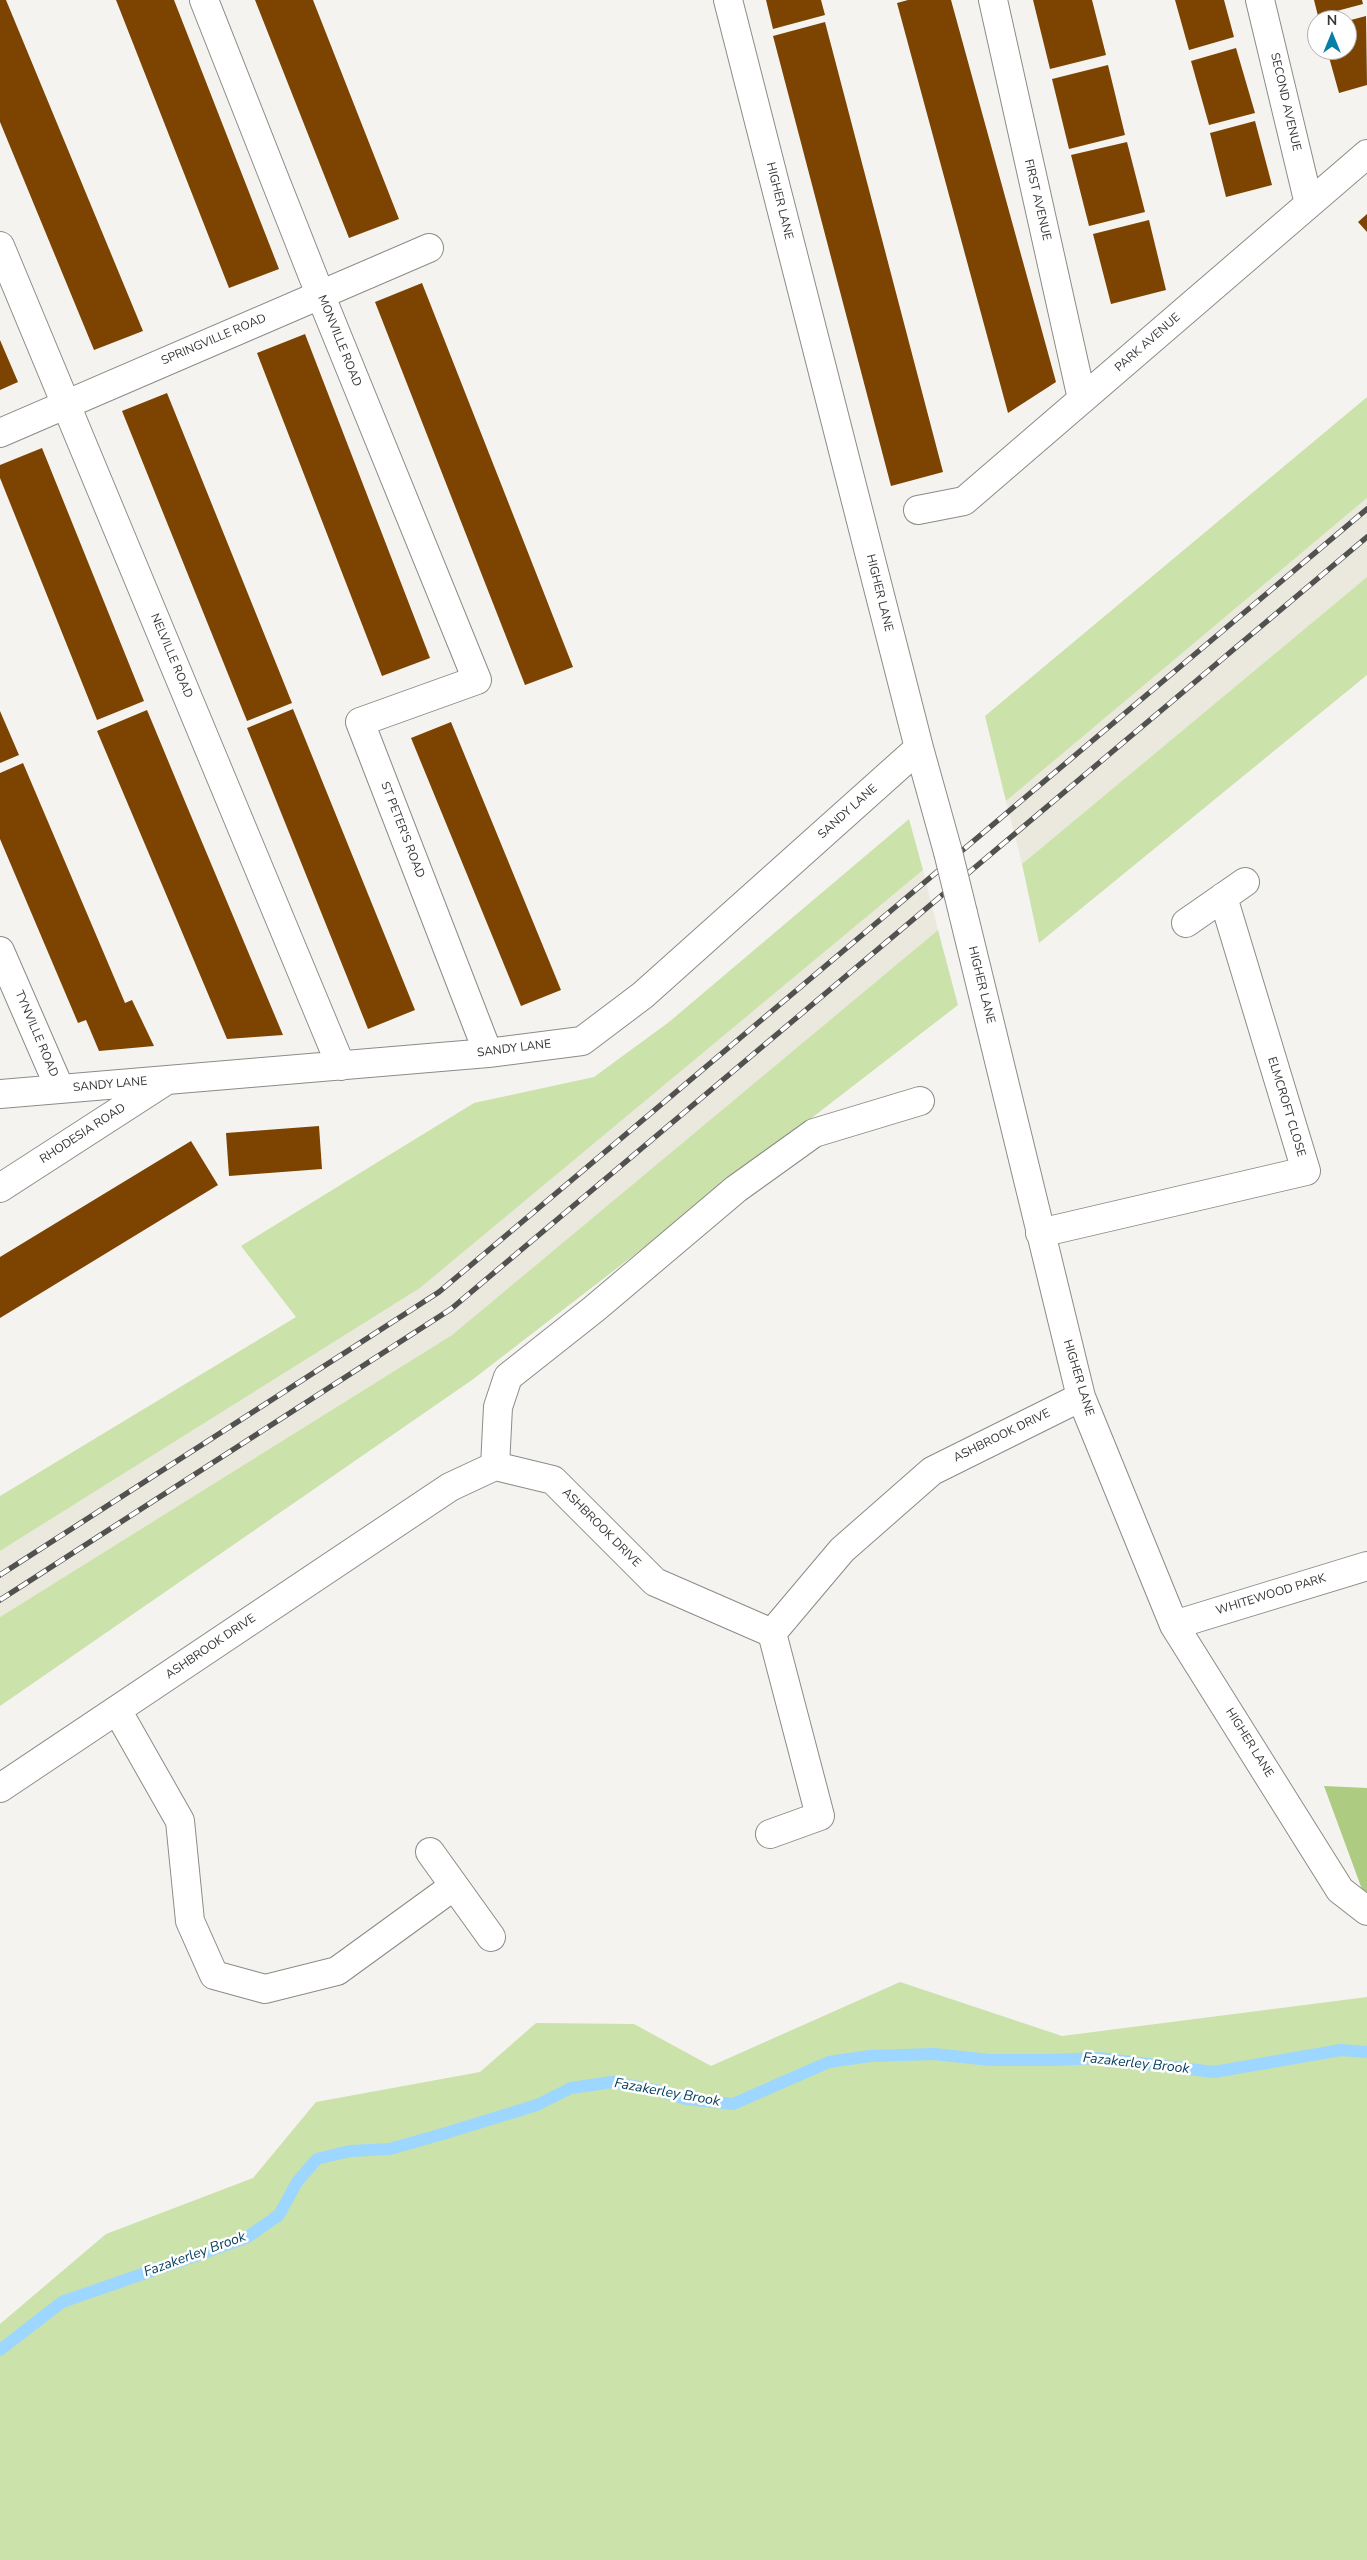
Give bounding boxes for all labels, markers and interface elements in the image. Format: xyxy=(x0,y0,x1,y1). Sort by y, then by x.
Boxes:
north arrow xyxy=(1307,10,1357,60)
text: N xyxy=(1327,11,1337,30)
street label: SECOND AVENUE xyxy=(1267,52,1303,152)
street label: FIRST AVENUE xyxy=(1021,158,1053,242)
street label: HIGHER LANE xyxy=(762,161,796,241)
street label: MONVILLE ROAD xyxy=(314,293,364,389)
street label: SPRINGVILLE ROAD xyxy=(159,311,269,369)
street label: PARK AVENUE xyxy=(1112,311,1184,375)
street label: HIGHER LANE xyxy=(862,553,896,633)
street label: NELVILLE ROAD xyxy=(147,612,195,700)
street label: ST PETER'S ROAD xyxy=(377,780,427,880)
street label: SANDY LANE xyxy=(816,782,880,842)
street label: HIGHER LANE xyxy=(964,945,998,1025)
street label: TYNVILLE ROAD xyxy=(11,989,61,1079)
street label: SANDY LANE xyxy=(476,1037,552,1061)
street label: ELMCROFT CLOSE xyxy=(1264,1055,1308,1159)
street label: SANDY LANE xyxy=(72,1075,148,1095)
street label: RHODESIA ROAD xyxy=(38,1101,128,1167)
street label: HIGHER LANE xyxy=(1060,1338,1096,1418)
street label: ASHBROOK DRIVE xyxy=(951,1406,1053,1466)
street label: ASHBROOK DRIVE xyxy=(559,1486,643,1570)
street label: WHITEWOOD PARK xyxy=(1214,1571,1328,1619)
street label: ASHBROOK DRIVE xyxy=(163,1612,259,1682)
street label: HIGHER LANE xyxy=(1222,1706,1276,1780)
water label: Fazakerley Brook xyxy=(1082,2050,1190,2078)
water label: Fazakerley Brook xyxy=(613,2075,721,2111)
water label: Fazakerley Brook xyxy=(142,2229,248,2281)

